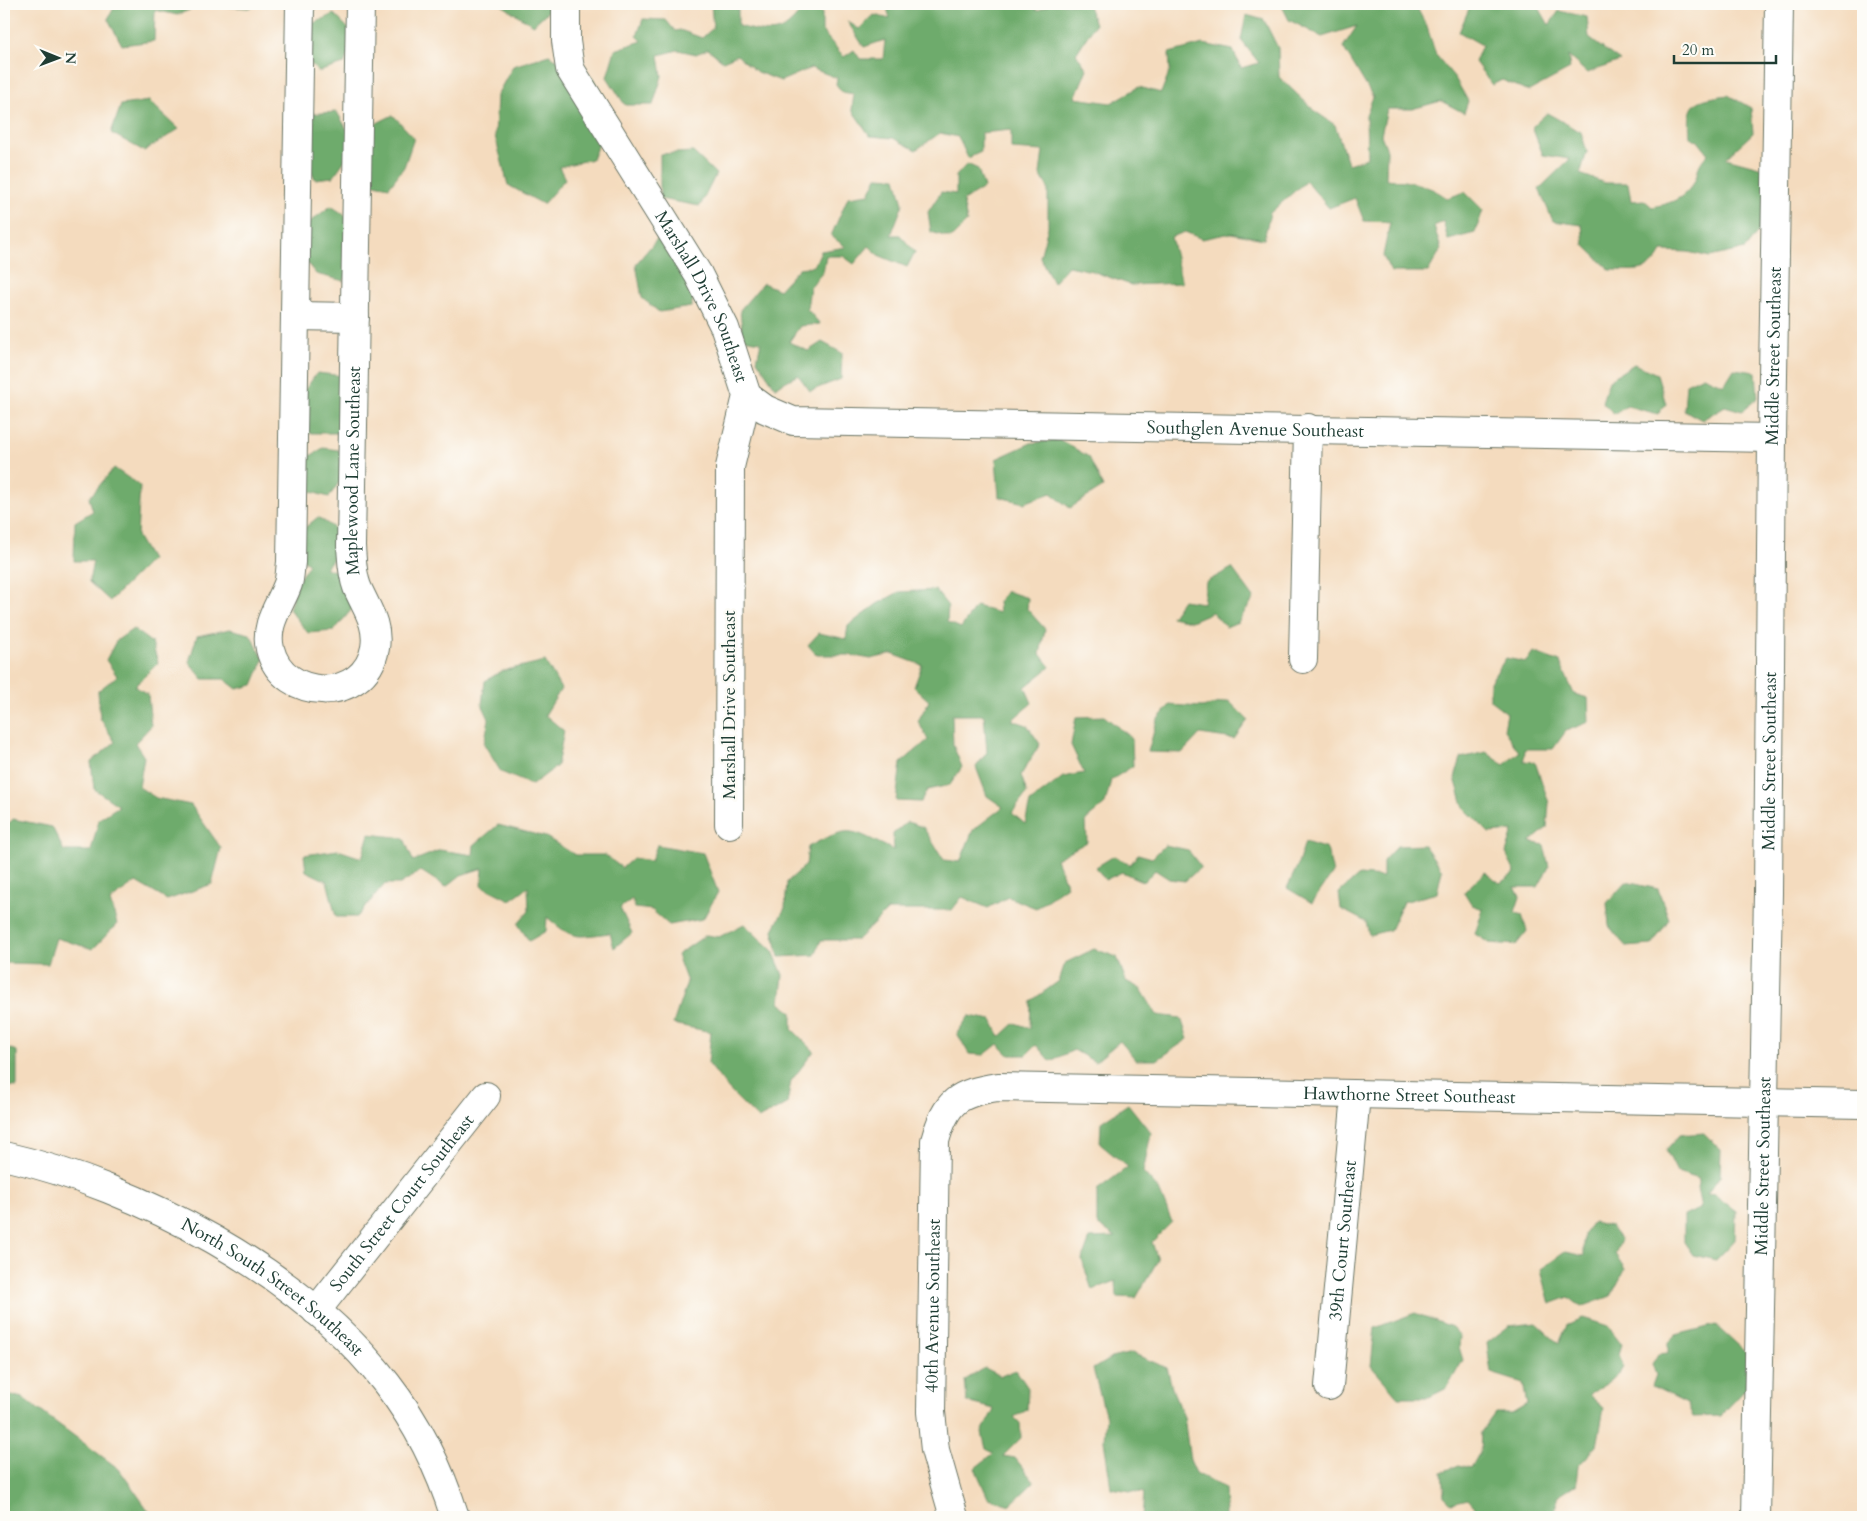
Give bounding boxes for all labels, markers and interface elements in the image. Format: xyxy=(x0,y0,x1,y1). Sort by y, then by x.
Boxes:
north arrow xyxy=(32,32,82,82)
scale bar xyxy=(1674,32,1777,64)
text: 20 m xyxy=(1682,40,1714,60)
text: N xyxy=(61,52,80,64)
street label: Marshall Drive Southeast xyxy=(649,206,754,386)
street label: Middle Street Southeast xyxy=(1759,266,1787,446)
street label: Maplewood Lane Southeast xyxy=(338,366,366,577)
street label: Southglen Avenue Southeast xyxy=(1146,415,1364,443)
street label: Marshall Drive Southeast xyxy=(717,610,742,800)
street label: Middle Street Southeast xyxy=(1756,671,1782,851)
street label: Middle Street Southeast xyxy=(1749,1076,1777,1256)
street label: Hawthorne Street Southeast xyxy=(1303,1080,1516,1110)
street label: South Street Court Southeast xyxy=(324,1109,480,1297)
street label: 39th Court Southeast xyxy=(1323,1159,1362,1322)
street label: North South Street Southeast xyxy=(177,1212,370,1362)
street label: 40th Avenue Southeast xyxy=(919,1218,946,1393)

